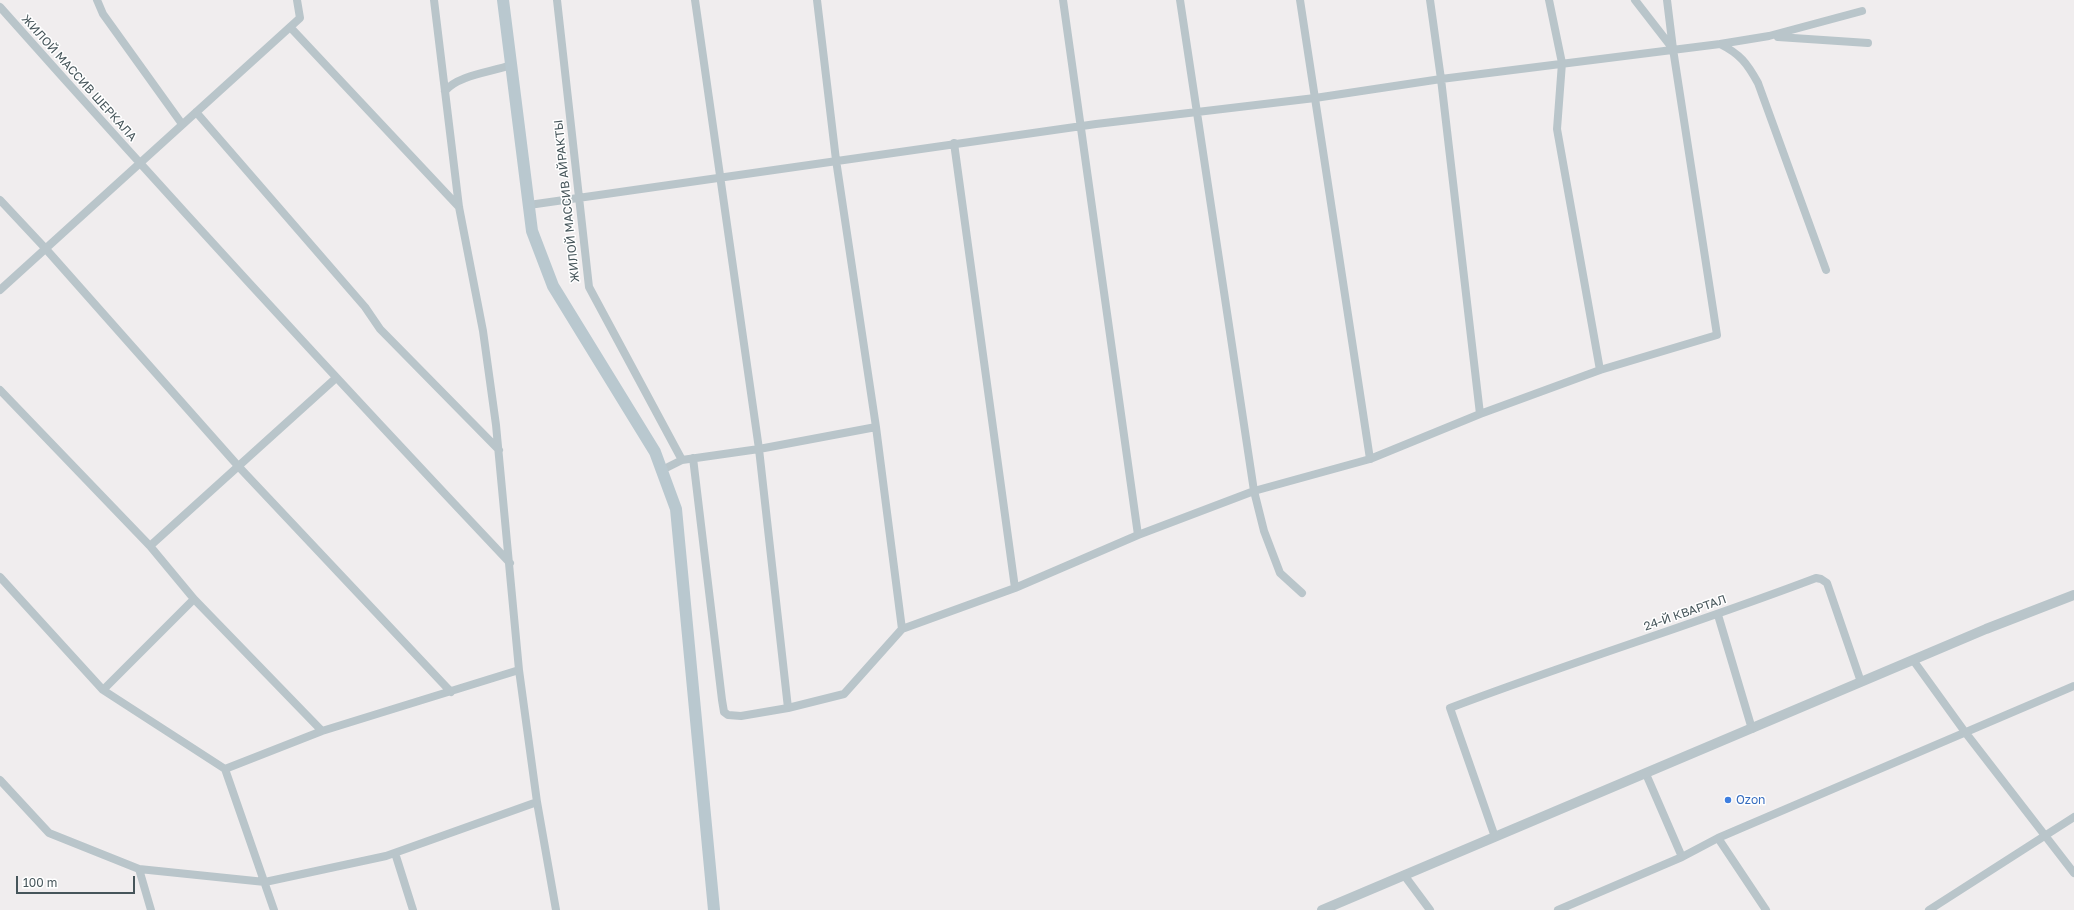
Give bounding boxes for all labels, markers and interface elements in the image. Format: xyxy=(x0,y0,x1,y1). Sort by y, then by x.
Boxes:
street label: ЖИЛОЙ МАССИВ ШЕРКАЛА xyxy=(18,12,140,144)
street label: ЖИЛОЙ МАССИВ АЙРАКТЫ xyxy=(551,119,583,283)
street label: 24-Й КВАРТАЛ xyxy=(1642,592,1728,634)
place label: Ozon xyxy=(1736,793,1765,807)
marker: Ozon xyxy=(1723,795,1733,805)
scale bar xyxy=(18,868,137,894)
text: 100 m xyxy=(23,875,57,890)

